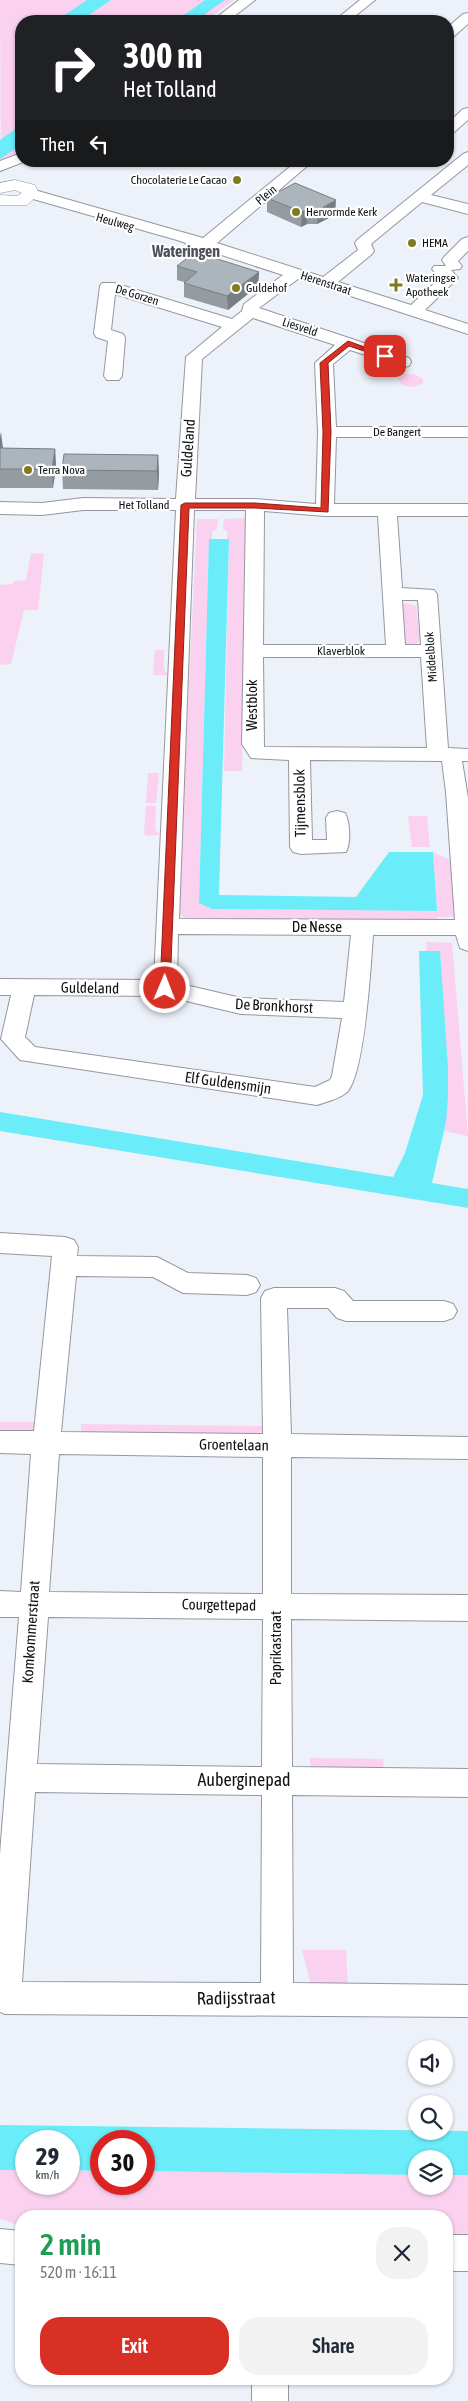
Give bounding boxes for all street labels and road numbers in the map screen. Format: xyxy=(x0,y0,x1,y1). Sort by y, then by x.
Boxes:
street label: Plein xyxy=(253,182,279,208)
street label: Heulweg xyxy=(94,210,136,234)
street label: Herenstraat xyxy=(299,268,354,298)
street label: De Gorzen xyxy=(114,282,160,308)
street label: Liesveld xyxy=(281,315,319,339)
street label: Guldeland xyxy=(177,418,198,478)
street label: De Bangert xyxy=(373,425,422,439)
street label: Het Tolland xyxy=(118,498,170,512)
street label: Middelblok xyxy=(422,631,440,683)
street label: Klaverblok xyxy=(317,644,366,658)
street label: Westblok xyxy=(243,679,260,731)
street label: Tijmensblok xyxy=(290,768,309,837)
street label: De Nesse xyxy=(292,918,342,935)
street label: Guldeland xyxy=(61,978,119,997)
street label: De Bronkhorst xyxy=(235,995,313,1016)
street label: Elf Guldensmijn xyxy=(184,1068,272,1097)
street label: Groentelaan xyxy=(199,1435,269,1454)
street label: Komkommerstraat xyxy=(18,1580,43,1684)
street label: Courgettepad xyxy=(182,1595,256,1614)
street label: Paprikastraat xyxy=(267,1611,284,1685)
street label: Auberginepad xyxy=(197,1769,291,1790)
street label: Radijsstraat xyxy=(196,1986,276,2009)

